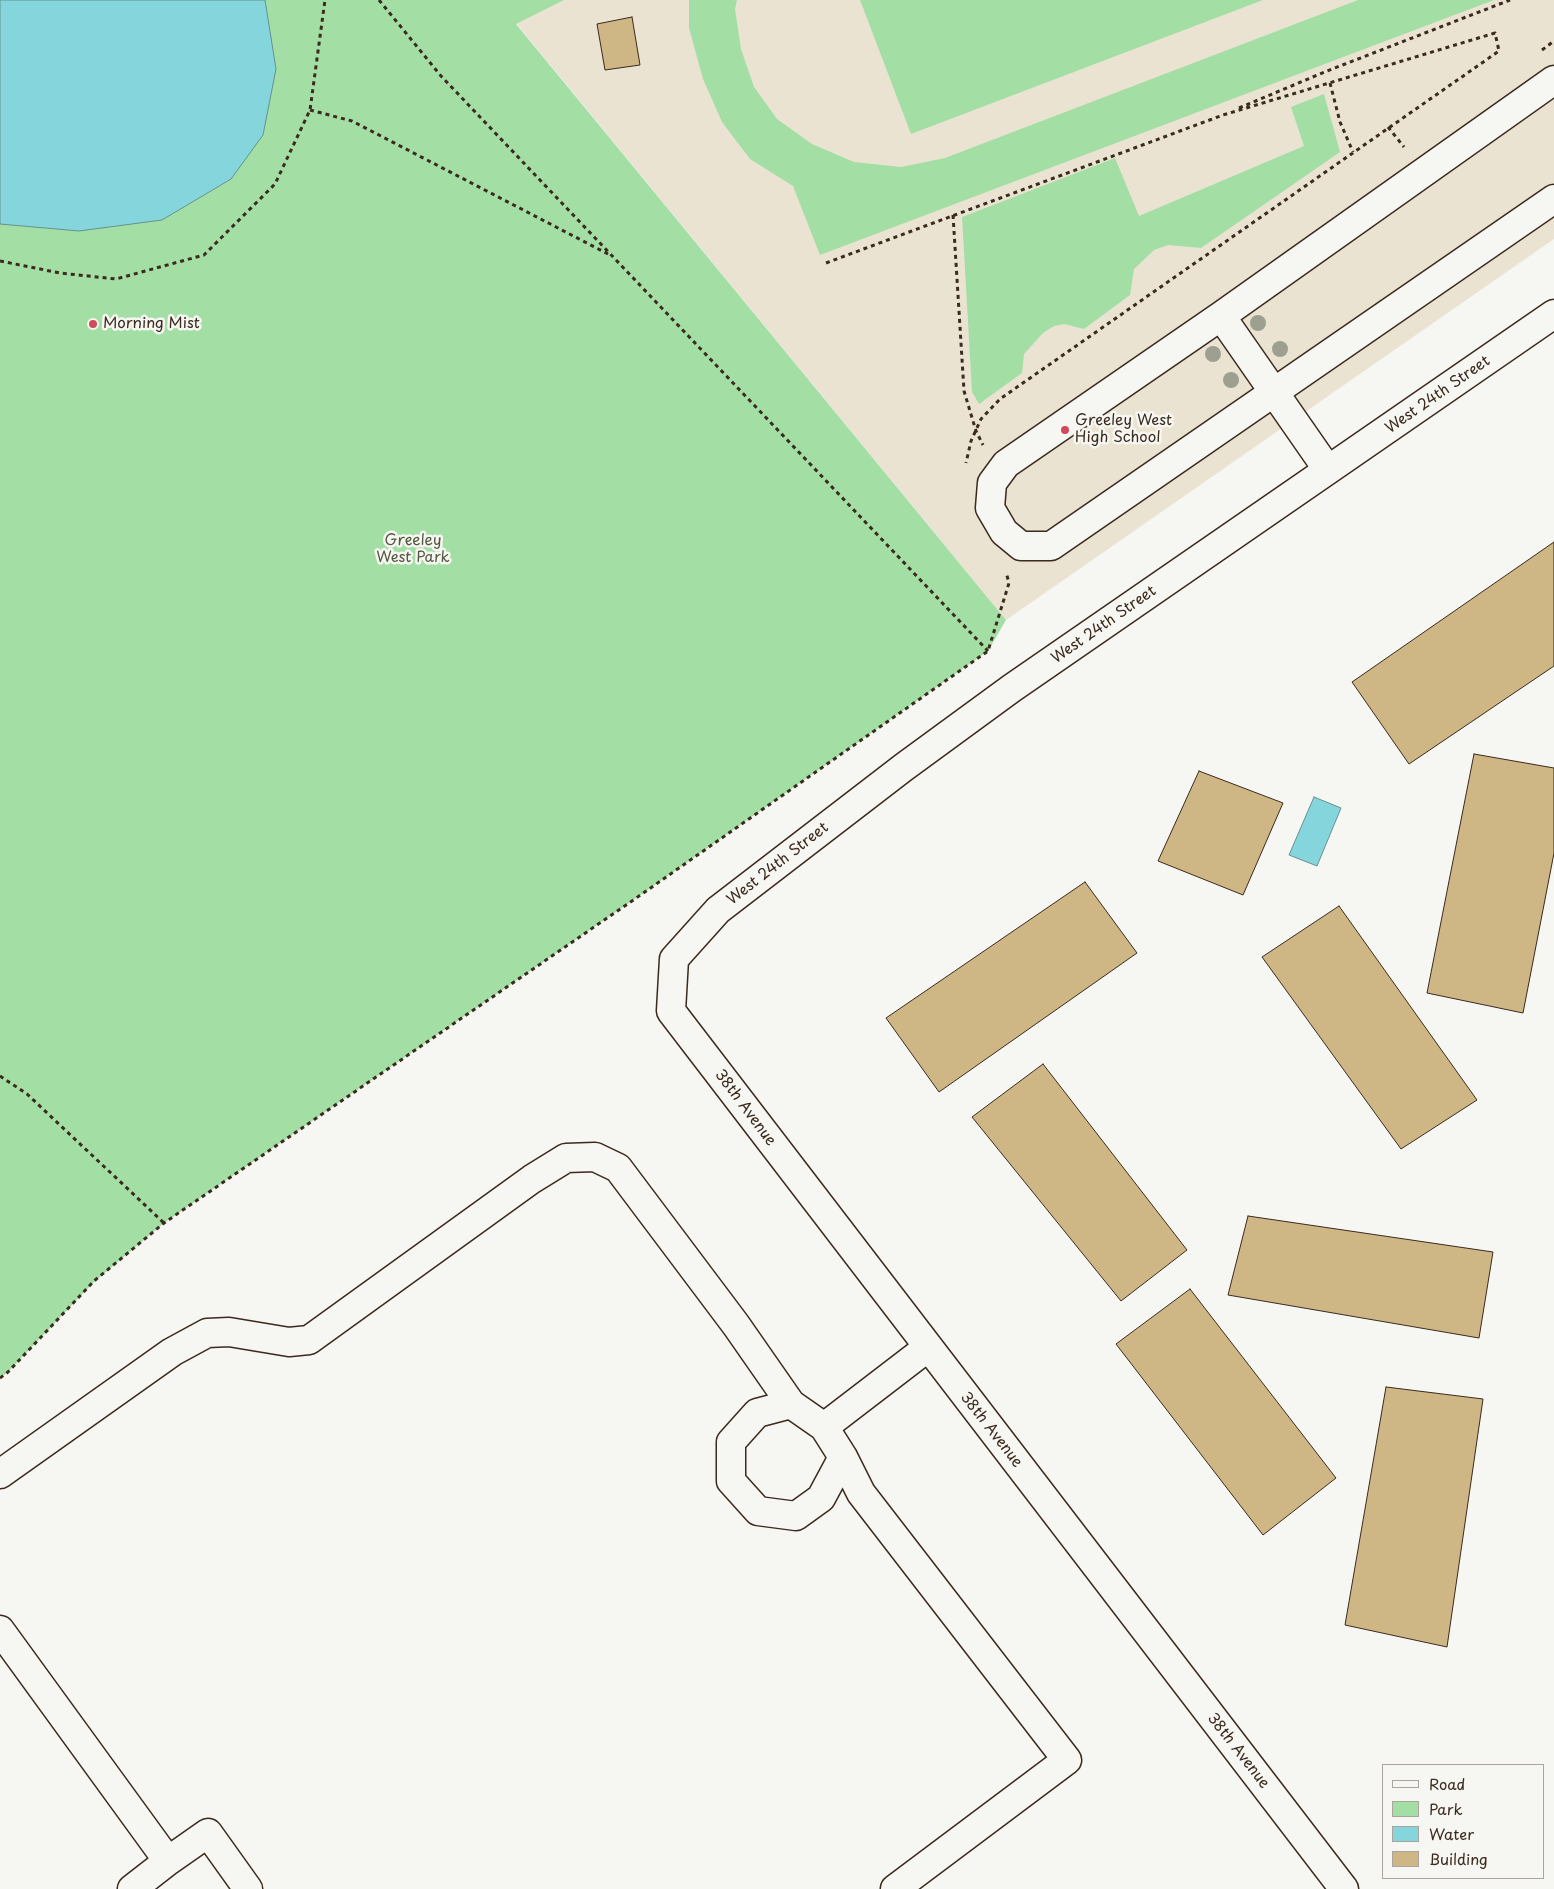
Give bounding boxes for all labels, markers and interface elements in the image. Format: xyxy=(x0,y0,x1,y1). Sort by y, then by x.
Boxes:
place label: Morning Mist xyxy=(103,315,200,333)
marker: Morning Mist xyxy=(87,318,99,330)
street label: West 24th Street xyxy=(1382,352,1494,438)
place label: Greeley West High School xyxy=(1075,412,1172,447)
marker: Greeley West High School xyxy=(1059,424,1071,436)
park label: Greeley West Park xyxy=(376,532,450,567)
street label: West 24th Street xyxy=(1048,582,1160,668)
street label: West 24th Street xyxy=(724,819,832,909)
street label: 38th Avenue xyxy=(711,1066,779,1150)
street label: 38th Avenue xyxy=(956,1389,1026,1471)
street label: 38th Avenue xyxy=(1203,1710,1273,1792)
legend xyxy=(1382,1764,1544,1879)
text: Road xyxy=(1429,1772,1465,1795)
text: Park xyxy=(1429,1797,1463,1820)
text: Water xyxy=(1429,1822,1474,1845)
text: Building xyxy=(1429,1847,1488,1870)

